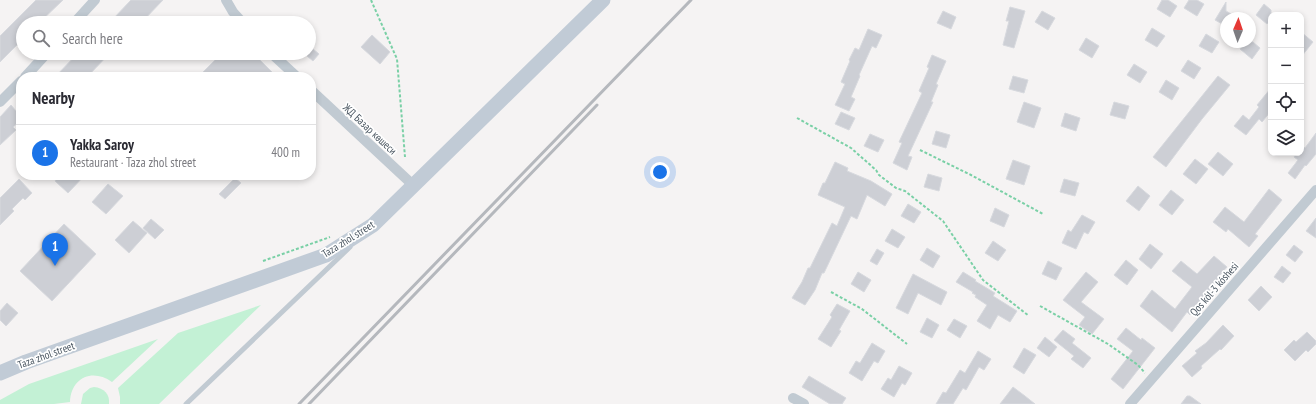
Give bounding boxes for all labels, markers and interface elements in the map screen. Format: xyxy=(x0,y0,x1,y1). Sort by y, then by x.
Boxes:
north arrow xyxy=(1220,12,1256,48)
map controls xyxy=(1268,12,1304,156)
button: + xyxy=(1268,12,1304,48)
search box xyxy=(16,16,316,60)
icon: search xyxy=(30,27,52,49)
text: Search here xyxy=(62,29,123,48)
button: − xyxy=(1268,48,1304,84)
button: locate xyxy=(1268,84,1304,120)
text: Nearby xyxy=(32,87,75,109)
street label: ЖД Базар көшеси xyxy=(339,100,400,158)
button: layers xyxy=(1268,120,1304,156)
text: Yakka Saroy xyxy=(70,135,134,154)
text: 1 xyxy=(42,144,48,161)
text: 400 m xyxy=(271,144,300,161)
text: Restaurant · Taza zhol street xyxy=(70,154,196,171)
your location xyxy=(650,162,670,182)
street label: Taza zhol street xyxy=(319,217,377,261)
pin: 1 xyxy=(42,233,68,266)
street label: Qos kól-3 kóshesi xyxy=(1187,259,1241,319)
street label: Taza zhol street xyxy=(16,338,76,372)

